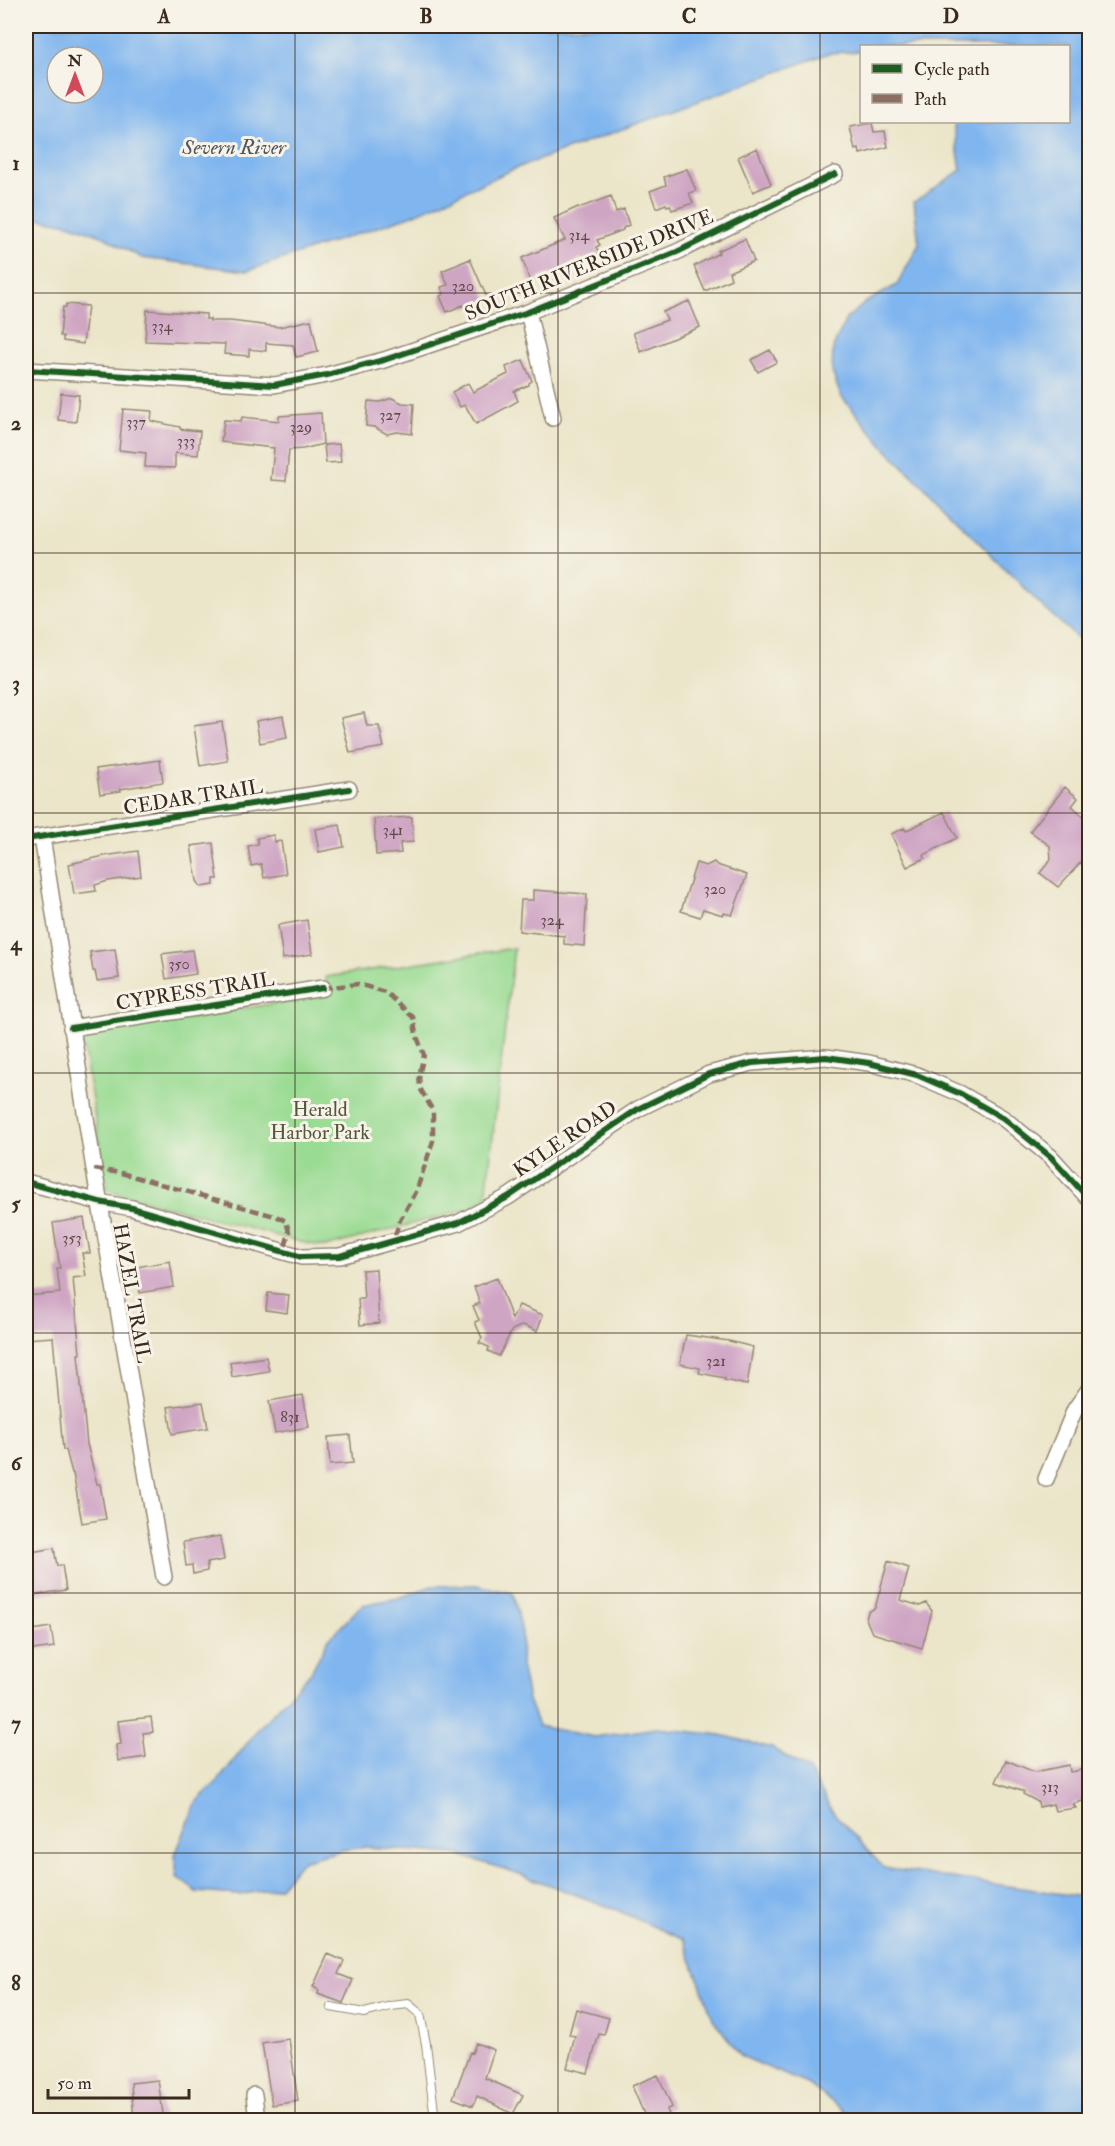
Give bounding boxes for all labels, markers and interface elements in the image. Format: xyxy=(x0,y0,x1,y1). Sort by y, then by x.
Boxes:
text: A xyxy=(157,4,171,29)
text: B xyxy=(419,4,433,29)
text: C xyxy=(682,4,696,29)
text: D xyxy=(943,4,959,29)
north arrow xyxy=(45,45,105,105)
legend xyxy=(860,45,1070,123)
text: N xyxy=(67,51,83,71)
text: Cycle path xyxy=(914,58,990,81)
text: Path xyxy=(914,88,947,111)
water label: Severn River xyxy=(181,134,287,161)
text: 1 xyxy=(12,151,20,176)
street label: SOUTH RIVERSIDE DRIVE xyxy=(461,204,717,326)
house number: 314 xyxy=(569,225,591,245)
house number: 320 xyxy=(452,276,474,296)
house number: 334 xyxy=(152,316,174,336)
house number: 327 xyxy=(379,405,401,425)
text: 2 xyxy=(11,411,21,436)
house number: 337 xyxy=(126,412,146,432)
house number: 329 xyxy=(290,417,312,437)
house number: 333 xyxy=(177,431,195,451)
text: 3 xyxy=(12,671,20,696)
street label: CEDAR TRAIL xyxy=(122,774,265,820)
house number: 341 xyxy=(383,820,403,840)
house number: 320 xyxy=(704,879,726,899)
house number: 324 xyxy=(541,910,565,930)
text: 4 xyxy=(10,931,23,956)
house number: 350 xyxy=(168,954,190,974)
street label: CYPRESS TRAIL xyxy=(114,966,276,1016)
street label: KYLE ROAD xyxy=(508,1095,622,1183)
park label: Herald Harbor Park xyxy=(270,1097,370,1145)
text: 5 xyxy=(12,1191,22,1216)
street label: HAZEL TRAIL xyxy=(107,1221,157,1365)
house number: 353 xyxy=(62,1228,82,1248)
house number: 321 xyxy=(706,1351,726,1371)
house number: 831 xyxy=(280,1407,300,1427)
text: 6 xyxy=(11,1451,23,1476)
text: 7 xyxy=(11,1711,21,1736)
house number: 313 xyxy=(1041,1777,1059,1797)
text: 8 xyxy=(11,1971,21,1996)
scale bar xyxy=(48,2062,189,2100)
text: 50 m xyxy=(57,2072,92,2095)

